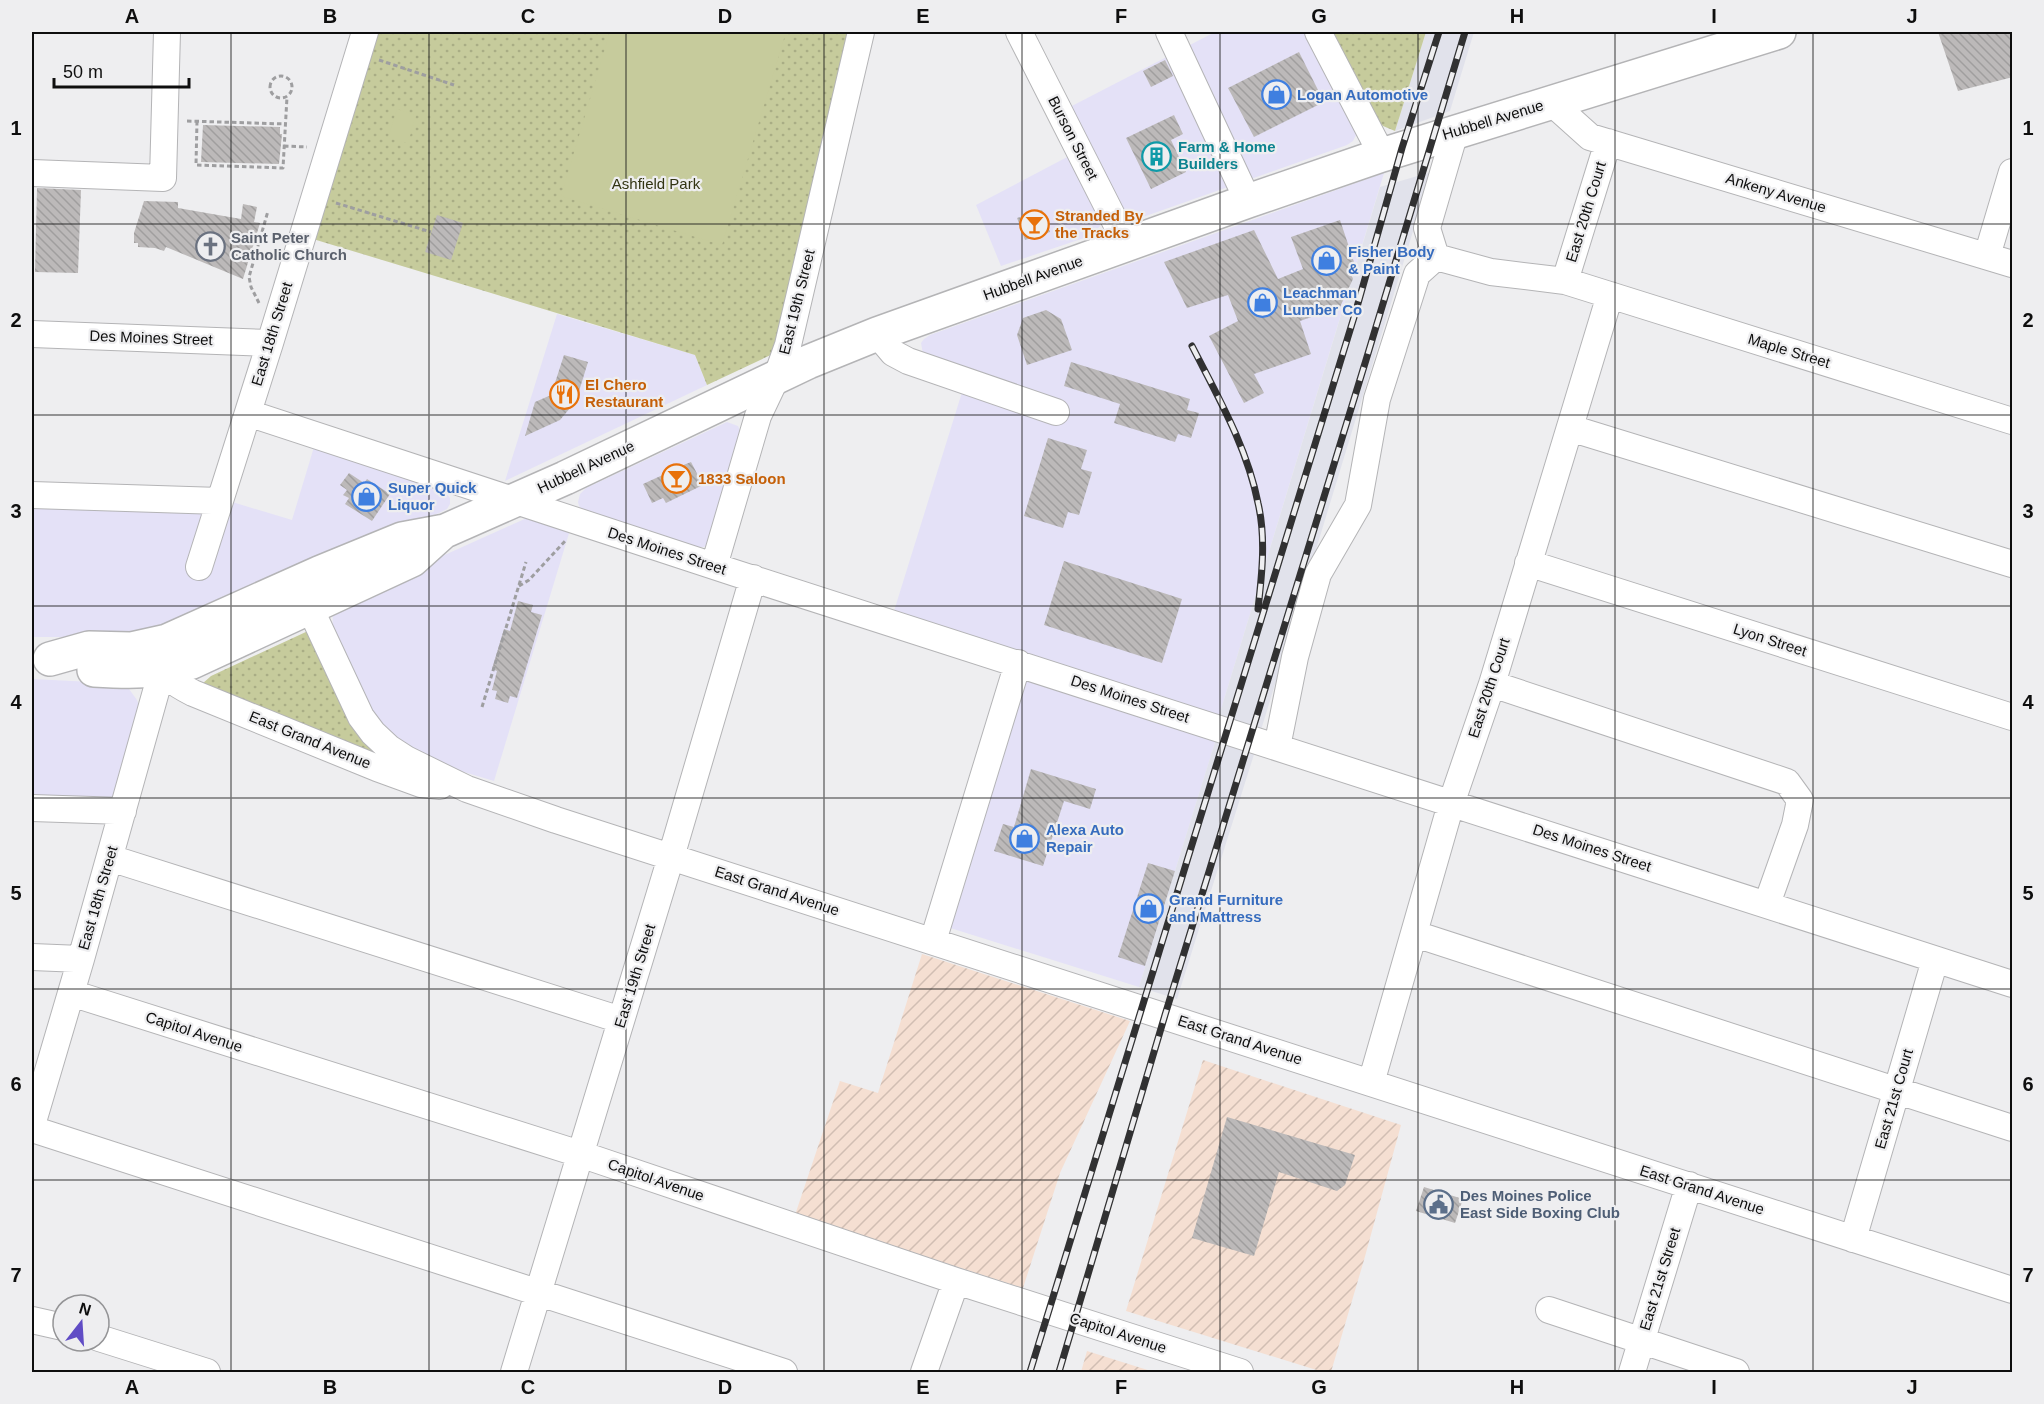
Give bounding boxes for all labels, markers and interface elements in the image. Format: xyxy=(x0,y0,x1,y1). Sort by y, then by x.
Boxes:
text: A xyxy=(125,5,139,27)
text: B xyxy=(323,5,337,27)
text: C xyxy=(521,5,535,27)
text: D xyxy=(718,5,732,27)
text: E xyxy=(916,5,930,27)
text: F xyxy=(1115,5,1127,27)
text: G xyxy=(1311,5,1327,27)
text: H xyxy=(1510,5,1524,27)
text: I xyxy=(1711,5,1717,27)
text: J xyxy=(1906,5,1918,27)
scale bar xyxy=(54,51,189,89)
text: 50 m xyxy=(63,62,103,82)
shop icon: Logan Automotive xyxy=(1260,79,1292,111)
place label: Logan Automotive xyxy=(1297,86,1428,103)
street label: Burson Street xyxy=(1045,93,1102,183)
street label: Hubbell Avenue xyxy=(1440,96,1545,143)
text: 1 xyxy=(10,117,22,139)
text: 1 xyxy=(2022,117,2034,139)
place label: Farm & Home Builders xyxy=(1178,138,1276,172)
building icon: Farm & Home Builders xyxy=(1141,140,1173,172)
street label: East 20th Court xyxy=(1562,159,1609,264)
street label: Ankeny Avenue xyxy=(1724,169,1828,216)
park label: Ashfield Park xyxy=(612,175,701,192)
place label: Stranded By the Tracks xyxy=(1055,207,1144,241)
bar icon: Stranded By the Tracks xyxy=(1018,209,1050,241)
place label: Saint Peter Catholic Church xyxy=(231,229,347,263)
church icon: Saint Peter Catholic Church xyxy=(194,231,226,263)
place label: Fisher Body & Paint xyxy=(1348,243,1435,277)
shop icon: Fisher Body & Paint xyxy=(1311,245,1343,277)
street label: East 19th Street xyxy=(775,247,818,356)
street label: Hubbell Avenue xyxy=(981,252,1085,303)
street label: East 18th Street xyxy=(248,279,296,388)
place label: Leachman Lumber Co xyxy=(1283,284,1362,318)
shop icon: Leachman Lumber Co xyxy=(1246,286,1278,318)
text: 2 xyxy=(10,309,22,331)
text: 2 xyxy=(2022,309,2034,331)
street label: Des Moines Street xyxy=(89,327,214,348)
street label: Maple Street xyxy=(1746,330,1833,371)
place label: El Chero Restaurant xyxy=(585,376,663,410)
restaurant icon: El Chero Restaurant xyxy=(548,378,580,410)
street label: Hubbell Avenue xyxy=(535,437,637,496)
bar icon: 1833 Saloon xyxy=(661,463,693,495)
place label: 1833 Saloon xyxy=(698,470,786,487)
place label: Super Quick Liquor xyxy=(388,479,477,513)
shop icon: Super Quick Liquor xyxy=(351,481,383,513)
text: 3 xyxy=(10,500,22,522)
text: 3 xyxy=(2022,500,2034,522)
street label: Des Moines Street xyxy=(606,523,729,578)
street label: Lyon Street xyxy=(1731,620,1810,660)
street label: East 20th Court xyxy=(1464,635,1513,740)
street label: Des Moines Street xyxy=(1069,671,1192,726)
text: 4 xyxy=(10,691,22,713)
text: 4 xyxy=(2022,691,2034,713)
street label: East Grand Avenue xyxy=(247,707,374,772)
street label: Des Moines Street xyxy=(1531,820,1654,875)
place label: Alexa Auto Repair xyxy=(1046,821,1124,855)
shop icon: Alexa Auto Repair xyxy=(1009,823,1041,855)
street label: East 18th Street xyxy=(75,843,121,952)
street label: East Grand Avenue xyxy=(713,862,842,919)
text: 5 xyxy=(10,882,22,904)
text: 5 xyxy=(2022,882,2034,904)
place label: Grand Furniture and Mattress xyxy=(1169,891,1283,925)
shop icon: Grand Furniture and Mattress xyxy=(1132,893,1164,925)
street label: East 19th Street xyxy=(611,921,659,1030)
street label: Capitol Avenue xyxy=(144,1008,245,1055)
street label: East Grand Avenue xyxy=(1176,1011,1305,1068)
street label: East 21st Court xyxy=(1871,1046,1916,1151)
text: 6 xyxy=(10,1073,22,1095)
text: 6 xyxy=(2022,1073,2034,1095)
street label: Capitol Avenue xyxy=(606,1155,707,1204)
street label: East Grand Avenue xyxy=(1638,1161,1767,1218)
place label: Des Moines Police East Side Boxing Club xyxy=(1460,1187,1620,1221)
public building icon: Des Moines Police East Side Boxing Club xyxy=(1423,1189,1455,1221)
street label: East 21st Street xyxy=(1636,1225,1683,1332)
text: 7 xyxy=(10,1264,22,1286)
text: 7 xyxy=(2022,1264,2034,1286)
north arrow xyxy=(51,1293,111,1353)
text: N xyxy=(77,1299,93,1319)
street label: Capitol Avenue xyxy=(1068,1309,1169,1356)
text: A xyxy=(125,1376,139,1398)
text: B xyxy=(323,1376,337,1398)
text: C xyxy=(521,1376,535,1398)
text: D xyxy=(718,1376,732,1398)
text: E xyxy=(916,1376,930,1398)
text: F xyxy=(1115,1376,1127,1398)
text: G xyxy=(1311,1376,1327,1398)
text: H xyxy=(1510,1376,1524,1398)
text: I xyxy=(1711,1376,1717,1398)
text: J xyxy=(1906,1376,1918,1398)

